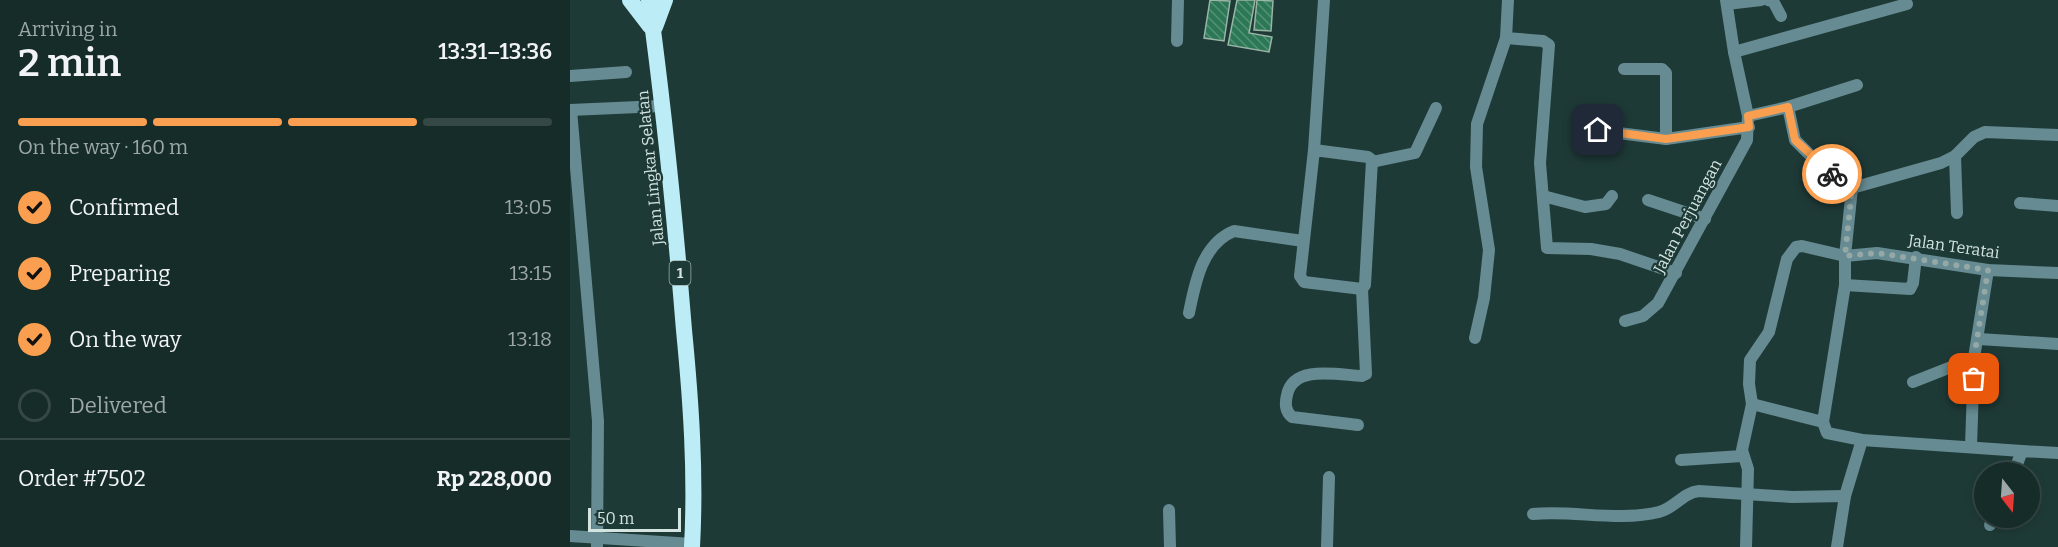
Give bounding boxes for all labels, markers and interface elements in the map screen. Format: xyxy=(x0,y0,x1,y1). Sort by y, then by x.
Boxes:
text: Arriving in xyxy=(18,17,117,41)
text: 13:31–13:36 xyxy=(438,38,552,65)
text: 2 min xyxy=(18,40,121,86)
street label: Jalan Lingkar Selatan xyxy=(633,89,668,247)
pin xyxy=(1572,104,1623,155)
icon: home xyxy=(1581,113,1614,146)
text: On the way · 160 m xyxy=(18,135,188,159)
courier xyxy=(1802,144,1862,204)
street label: Jalan Perjuangan xyxy=(1649,156,1725,277)
icon: bike xyxy=(1816,158,1849,191)
icon: check xyxy=(18,191,51,224)
text: Confirmed xyxy=(69,194,179,221)
text: 13:05 xyxy=(505,195,552,219)
street label: Jalan Teratai xyxy=(1906,231,2001,262)
icon: check xyxy=(18,257,51,290)
text: Preparing xyxy=(69,260,171,287)
text: 13:15 xyxy=(509,261,552,285)
road number: 1 xyxy=(670,261,690,285)
icon: check xyxy=(18,323,51,356)
text: On the way xyxy=(69,326,181,353)
text: 13:18 xyxy=(508,327,552,351)
pin xyxy=(1948,353,1999,404)
icon: bag xyxy=(1957,362,1990,395)
text: Delivered xyxy=(69,392,167,419)
north arrow xyxy=(1974,462,2040,528)
map controls xyxy=(1974,462,2040,528)
text: Order #7502 xyxy=(18,465,146,492)
text: Rp 228,000 xyxy=(437,465,552,492)
scale bar xyxy=(588,505,681,532)
text: 50 m xyxy=(597,509,634,528)

